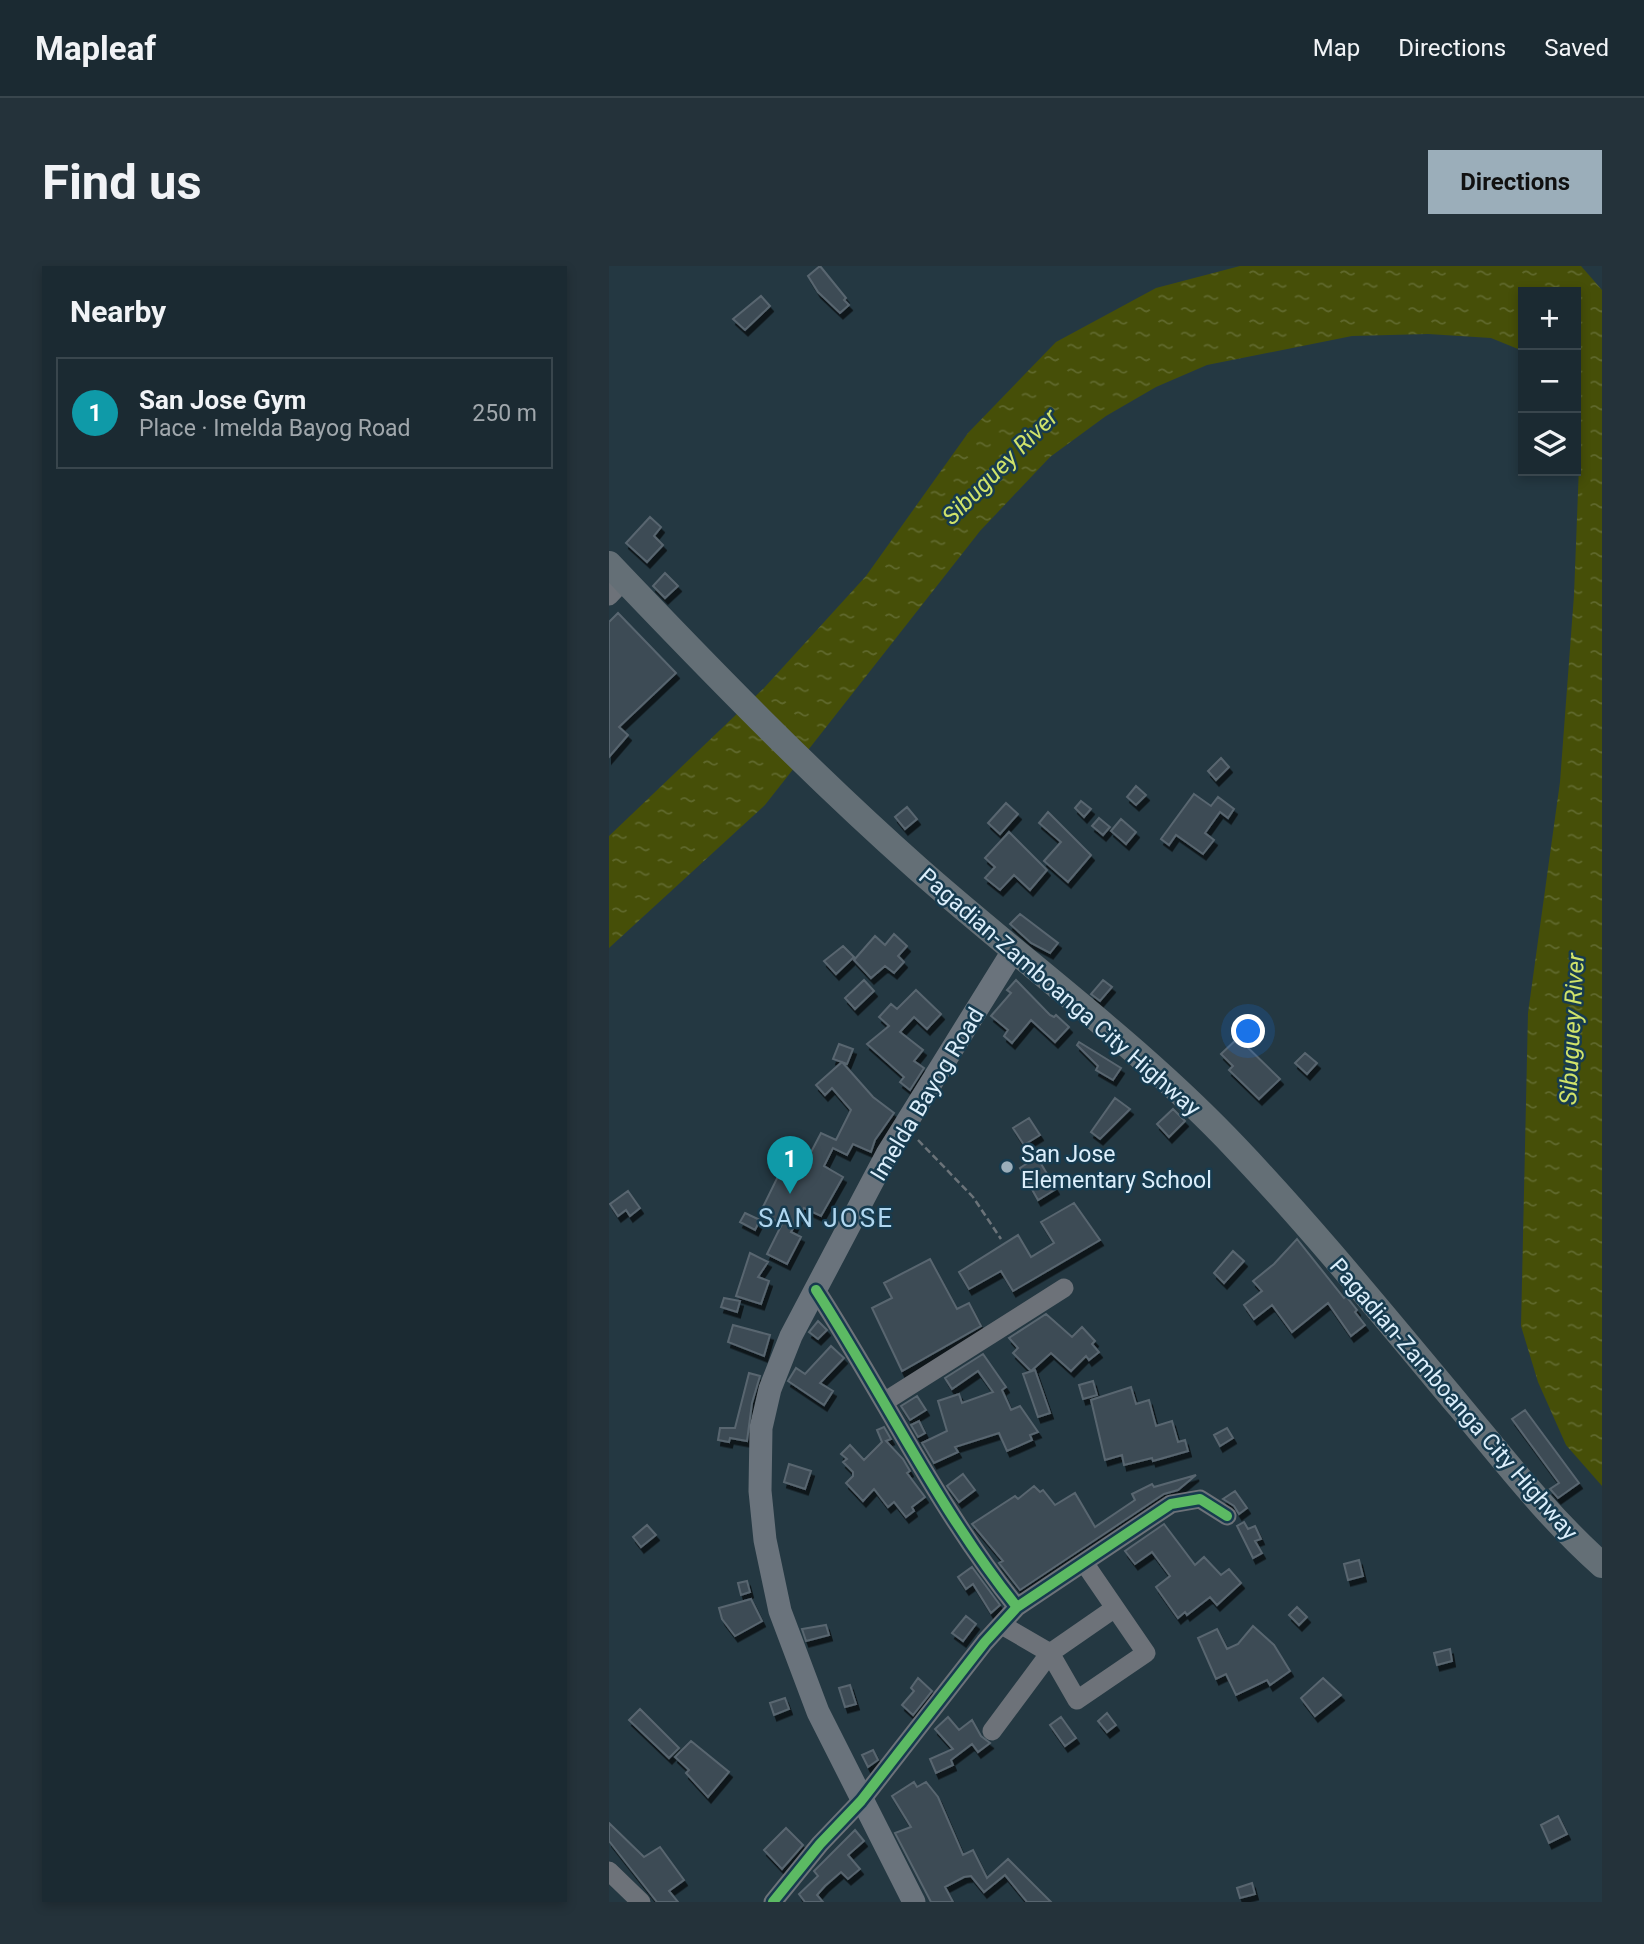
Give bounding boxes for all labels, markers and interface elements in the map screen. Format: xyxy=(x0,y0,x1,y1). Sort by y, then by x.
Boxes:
text: Mapleaf xyxy=(35,29,156,68)
text: Map xyxy=(1313,34,1360,62)
text: Directions xyxy=(1398,34,1506,62)
text: Saved xyxy=(1544,34,1609,62)
button: Directions xyxy=(1428,150,1602,214)
text: Find us xyxy=(42,154,202,211)
map controls xyxy=(1518,287,1581,476)
button: + xyxy=(1518,287,1581,350)
text: Nearby xyxy=(70,294,166,329)
button: − xyxy=(1518,350,1581,413)
text: San Jose Gym xyxy=(139,385,306,415)
text: 1 xyxy=(88,400,102,427)
text: 250 m xyxy=(472,400,537,427)
water label: Sibuguey River xyxy=(936,403,1064,531)
button: layers xyxy=(1518,413,1581,476)
text: Place · Imelda Bayog Road xyxy=(139,415,411,442)
street label: Pagadian-Zamboanga City Highway xyxy=(913,863,1206,1122)
water label: Sibuguey River xyxy=(1554,951,1590,1106)
street label: Imelda Bayog Road xyxy=(865,1003,990,1186)
your location xyxy=(1231,1014,1265,1048)
pin: 1 xyxy=(767,1136,813,1194)
place label: San Jose Elementary School xyxy=(1021,1141,1212,1194)
marker: San Jose Elementary School xyxy=(999,1159,1015,1175)
district label: SAN JOSE xyxy=(758,1203,894,1233)
street label: Pagadian-Zamboanga City Highway xyxy=(1324,1253,1583,1546)

